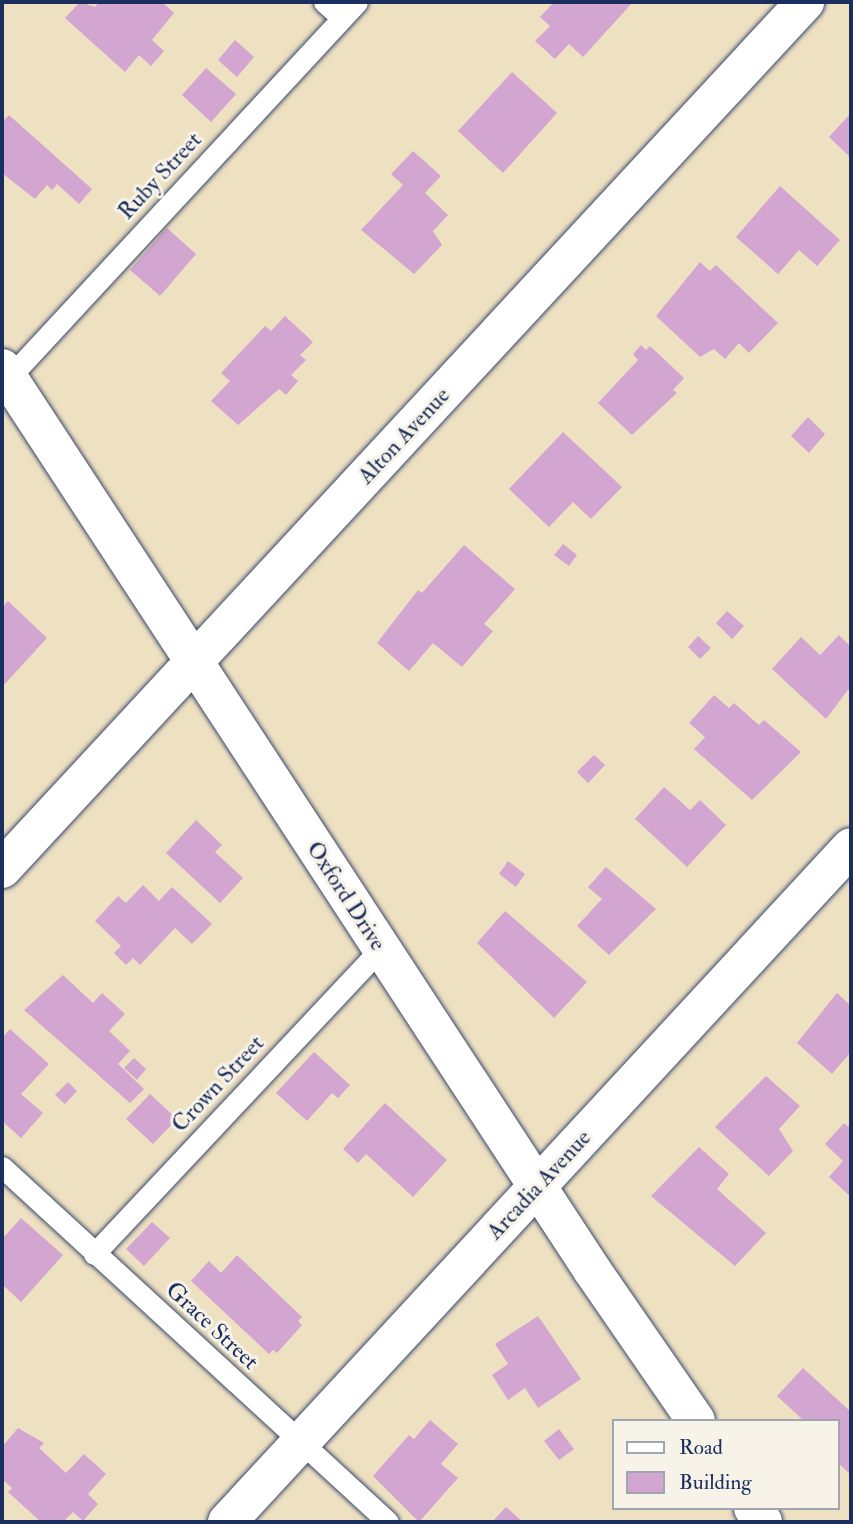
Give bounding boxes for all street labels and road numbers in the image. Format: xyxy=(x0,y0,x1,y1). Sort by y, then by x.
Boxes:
street label: Ruby Street xyxy=(113,127,207,225)
street label: Alton Avenue xyxy=(352,382,456,490)
street label: Oxford Drive xyxy=(301,836,391,956)
street label: Crown Street xyxy=(166,1030,270,1138)
street label: Arcadia Avenue xyxy=(481,1124,597,1246)
street label: Grace Street xyxy=(160,1276,264,1376)

